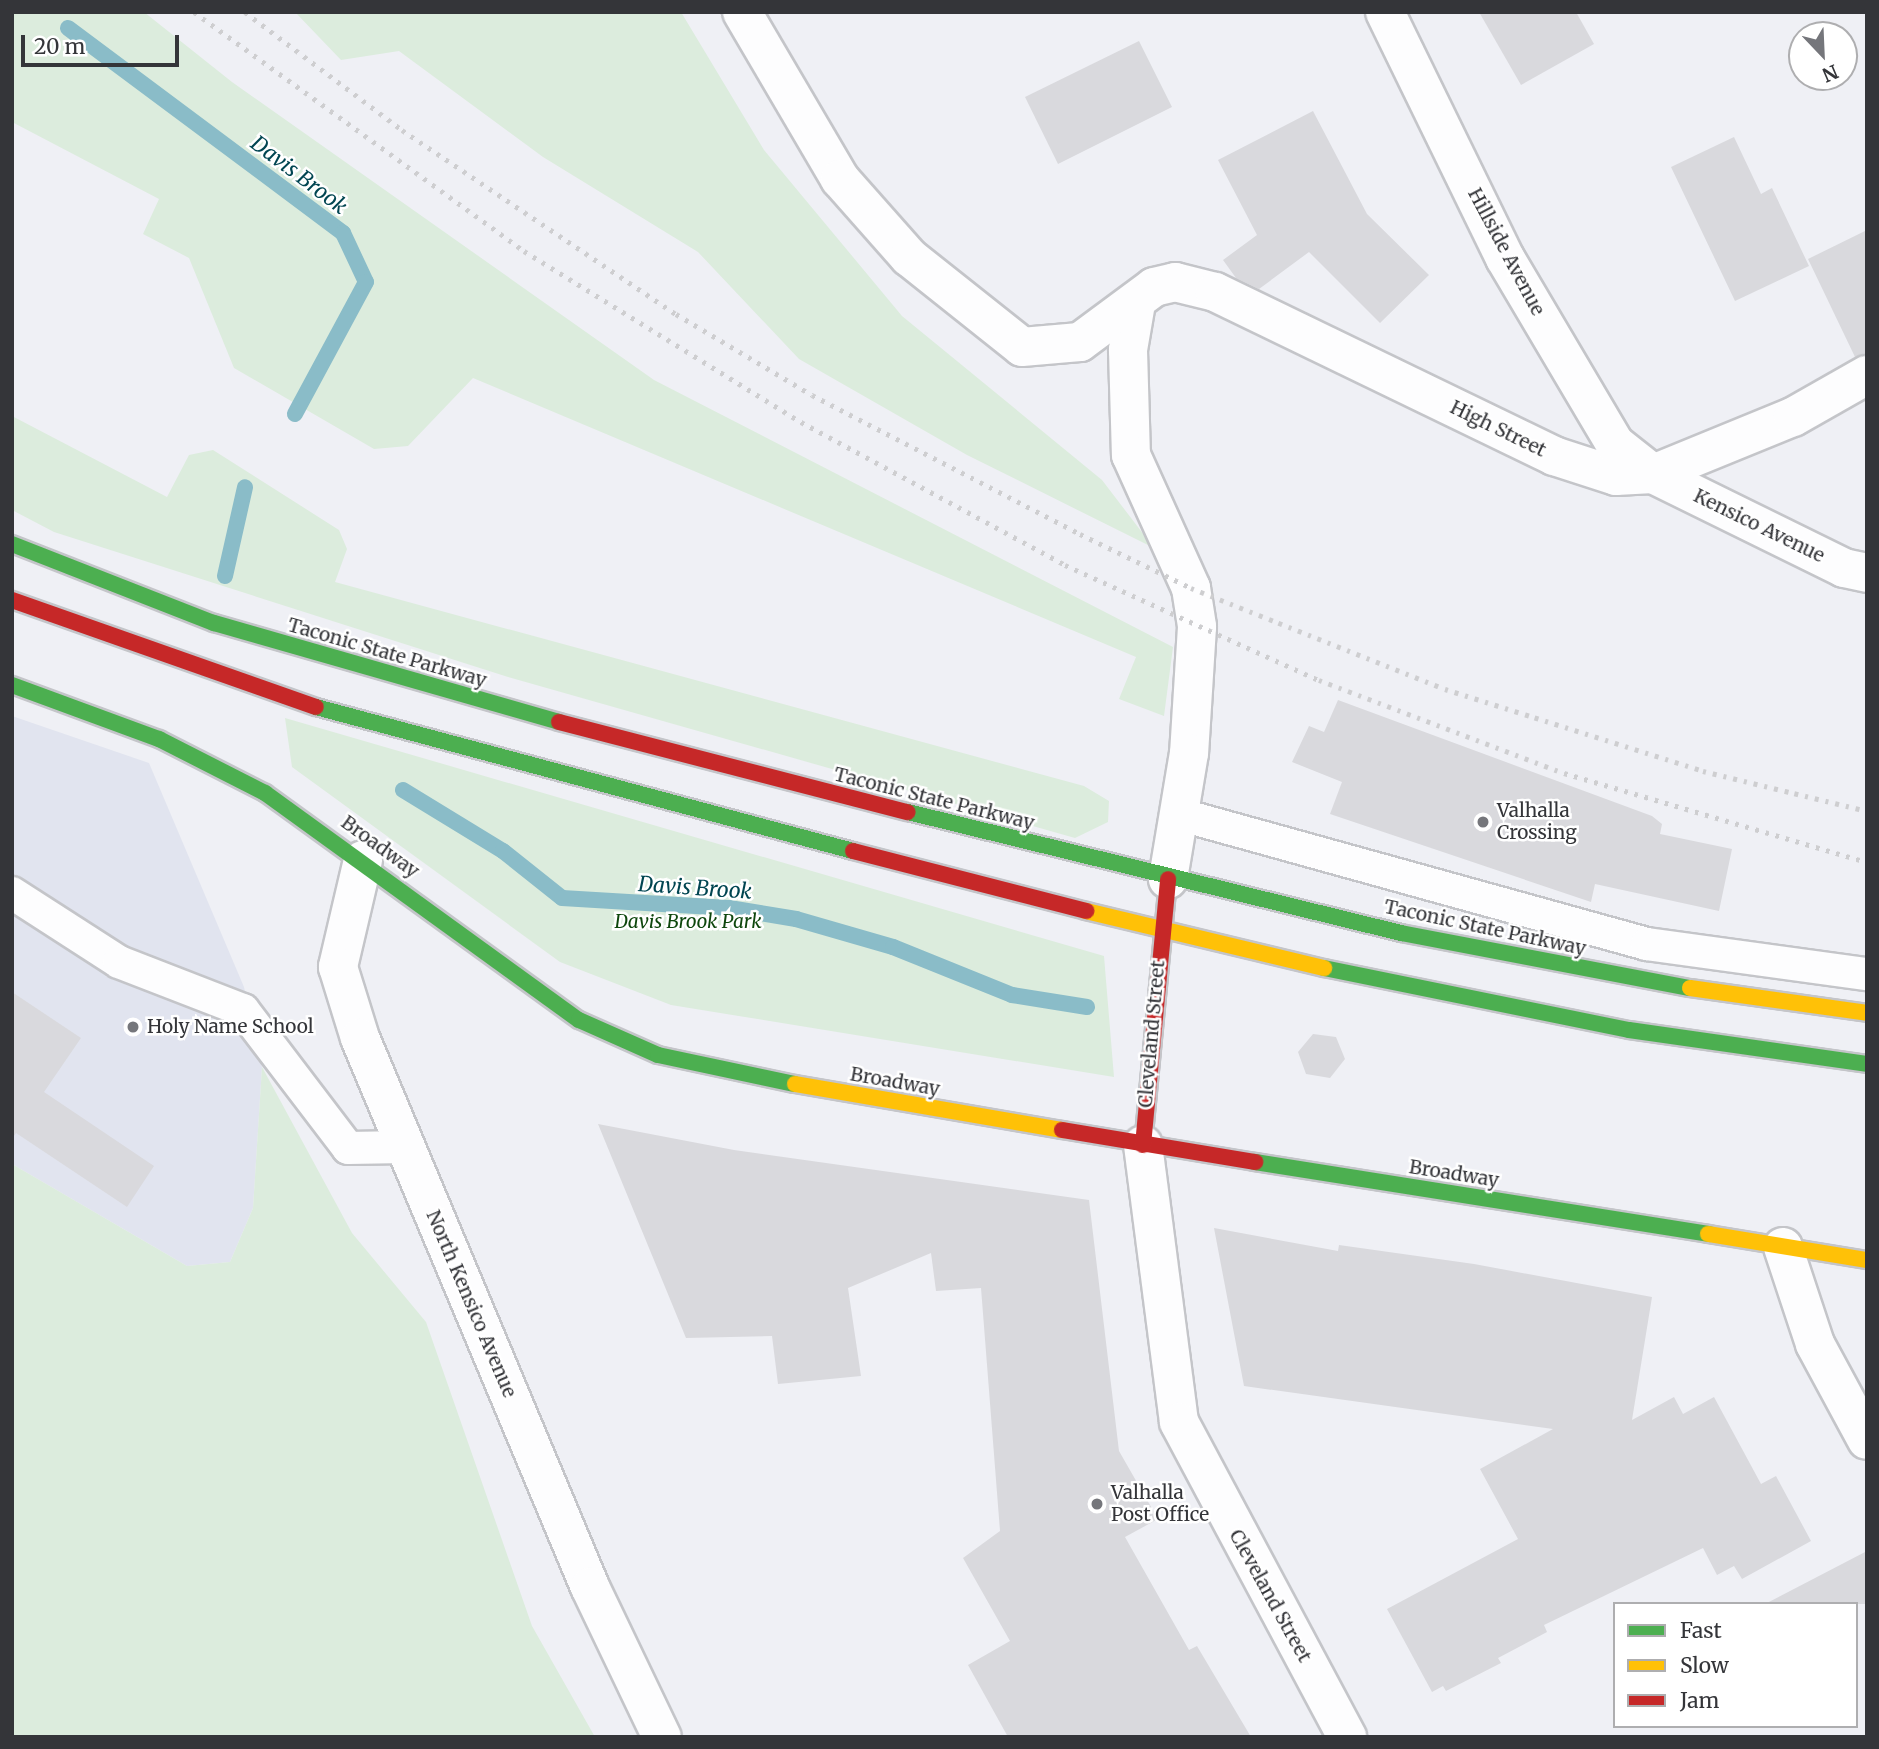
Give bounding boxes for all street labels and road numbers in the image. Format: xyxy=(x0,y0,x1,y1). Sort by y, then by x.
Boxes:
street label: Hillside Avenue xyxy=(1463,184,1549,320)
street label: High Street xyxy=(1446,396,1550,462)
street label: Kensico Avenue xyxy=(1690,484,1828,568)
street label: Taconic State Parkway xyxy=(285,614,489,692)
street label: Taconic State Parkway xyxy=(831,763,1037,835)
street label: Broadway xyxy=(337,811,423,883)
street label: Taconic State Parkway xyxy=(1382,895,1588,961)
street label: Cleveland Street xyxy=(1134,959,1170,1109)
street label: Broadway xyxy=(848,1063,942,1101)
street label: Broadway xyxy=(1407,1156,1501,1192)
street label: North Kensico Avenue xyxy=(421,1207,521,1401)
street label: Cleveland Street xyxy=(1224,1526,1316,1666)

